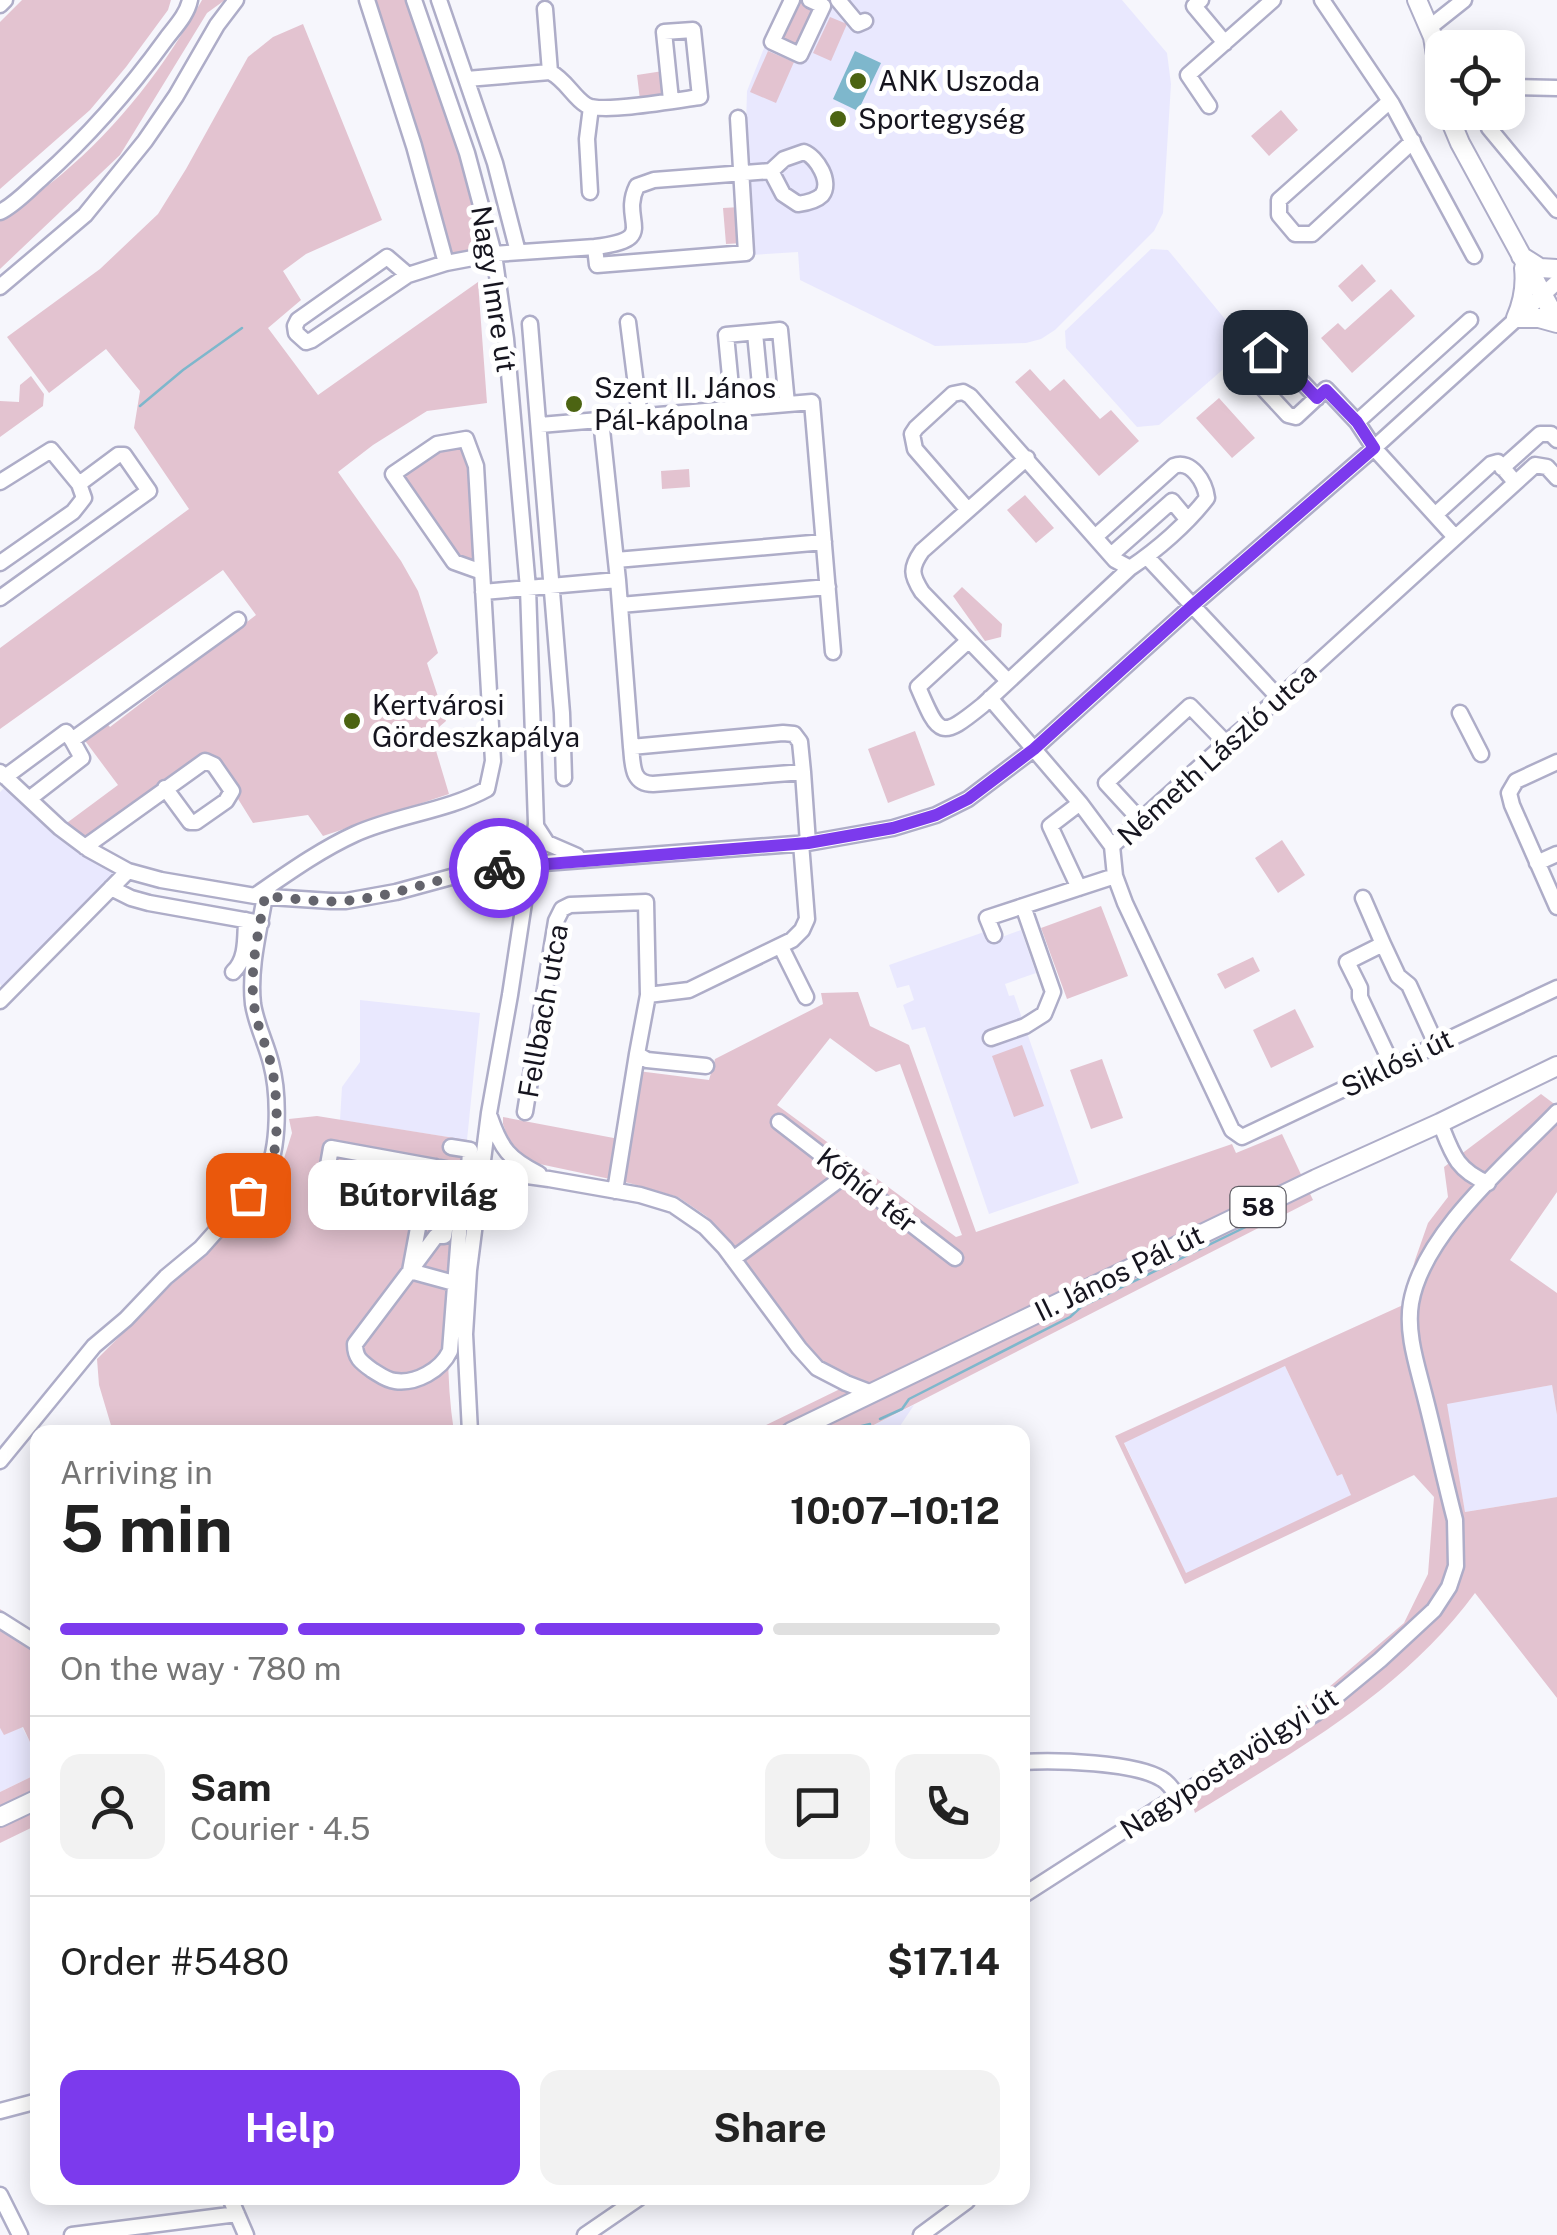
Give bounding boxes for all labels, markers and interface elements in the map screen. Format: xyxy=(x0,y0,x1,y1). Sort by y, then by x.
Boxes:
map controls xyxy=(1425,30,1525,130)
button: locate xyxy=(1425,30,1525,130)
place label: ANK Uszoda xyxy=(878,64,1040,97)
marker: ANK Uszoda xyxy=(847,70,869,92)
place label: Sportegység xyxy=(858,102,1026,135)
marker: Sportegység xyxy=(827,108,849,130)
street label: Nagy Imre út xyxy=(465,203,524,375)
pin xyxy=(1223,310,1308,395)
icon: home xyxy=(1238,325,1293,380)
place label: Szent II. János Pál-kápolna xyxy=(594,371,776,436)
marker: Szent II. János Pál-kápolna xyxy=(563,393,585,415)
street label: Németh László utca xyxy=(1110,656,1323,852)
place label: Kertvárosi Gördeszkapálya xyxy=(372,688,580,753)
marker: Kertvárosi Gördeszkapálya xyxy=(341,710,363,732)
courier xyxy=(449,818,549,918)
icon: bike xyxy=(472,841,527,896)
street label: Fellbach utca xyxy=(511,922,574,1100)
street label: Siklósi út xyxy=(1336,1021,1458,1104)
street label: Kőhíd tér xyxy=(811,1140,924,1239)
pin xyxy=(206,1153,291,1238)
callout: Bútorvilág xyxy=(308,1160,528,1230)
icon: bag xyxy=(221,1168,276,1223)
text: Bútorvilág xyxy=(338,1176,498,1213)
road number: 58 xyxy=(1230,1187,1286,1227)
street label: II. János Pál út xyxy=(1029,1218,1208,1328)
text: Arriving in xyxy=(60,1454,213,1491)
text: 10:07–10:12 xyxy=(790,1488,1000,1533)
text: 5 min xyxy=(60,1490,233,1567)
text: On the way · 780 m xyxy=(60,1650,341,1687)
street label: Nagypostavölgyi út xyxy=(1114,1680,1344,1845)
button: person xyxy=(60,1754,165,1859)
button: chat xyxy=(765,1754,870,1859)
button: phone xyxy=(895,1754,1000,1859)
text: Sam xyxy=(190,1765,272,1810)
text: Courier · 4.5 xyxy=(190,1810,370,1847)
text: Order #5480 xyxy=(60,1939,289,1984)
text: $17.14 xyxy=(887,1939,1000,1984)
button: Help xyxy=(60,2070,520,2185)
button: Share xyxy=(540,2070,1000,2185)

